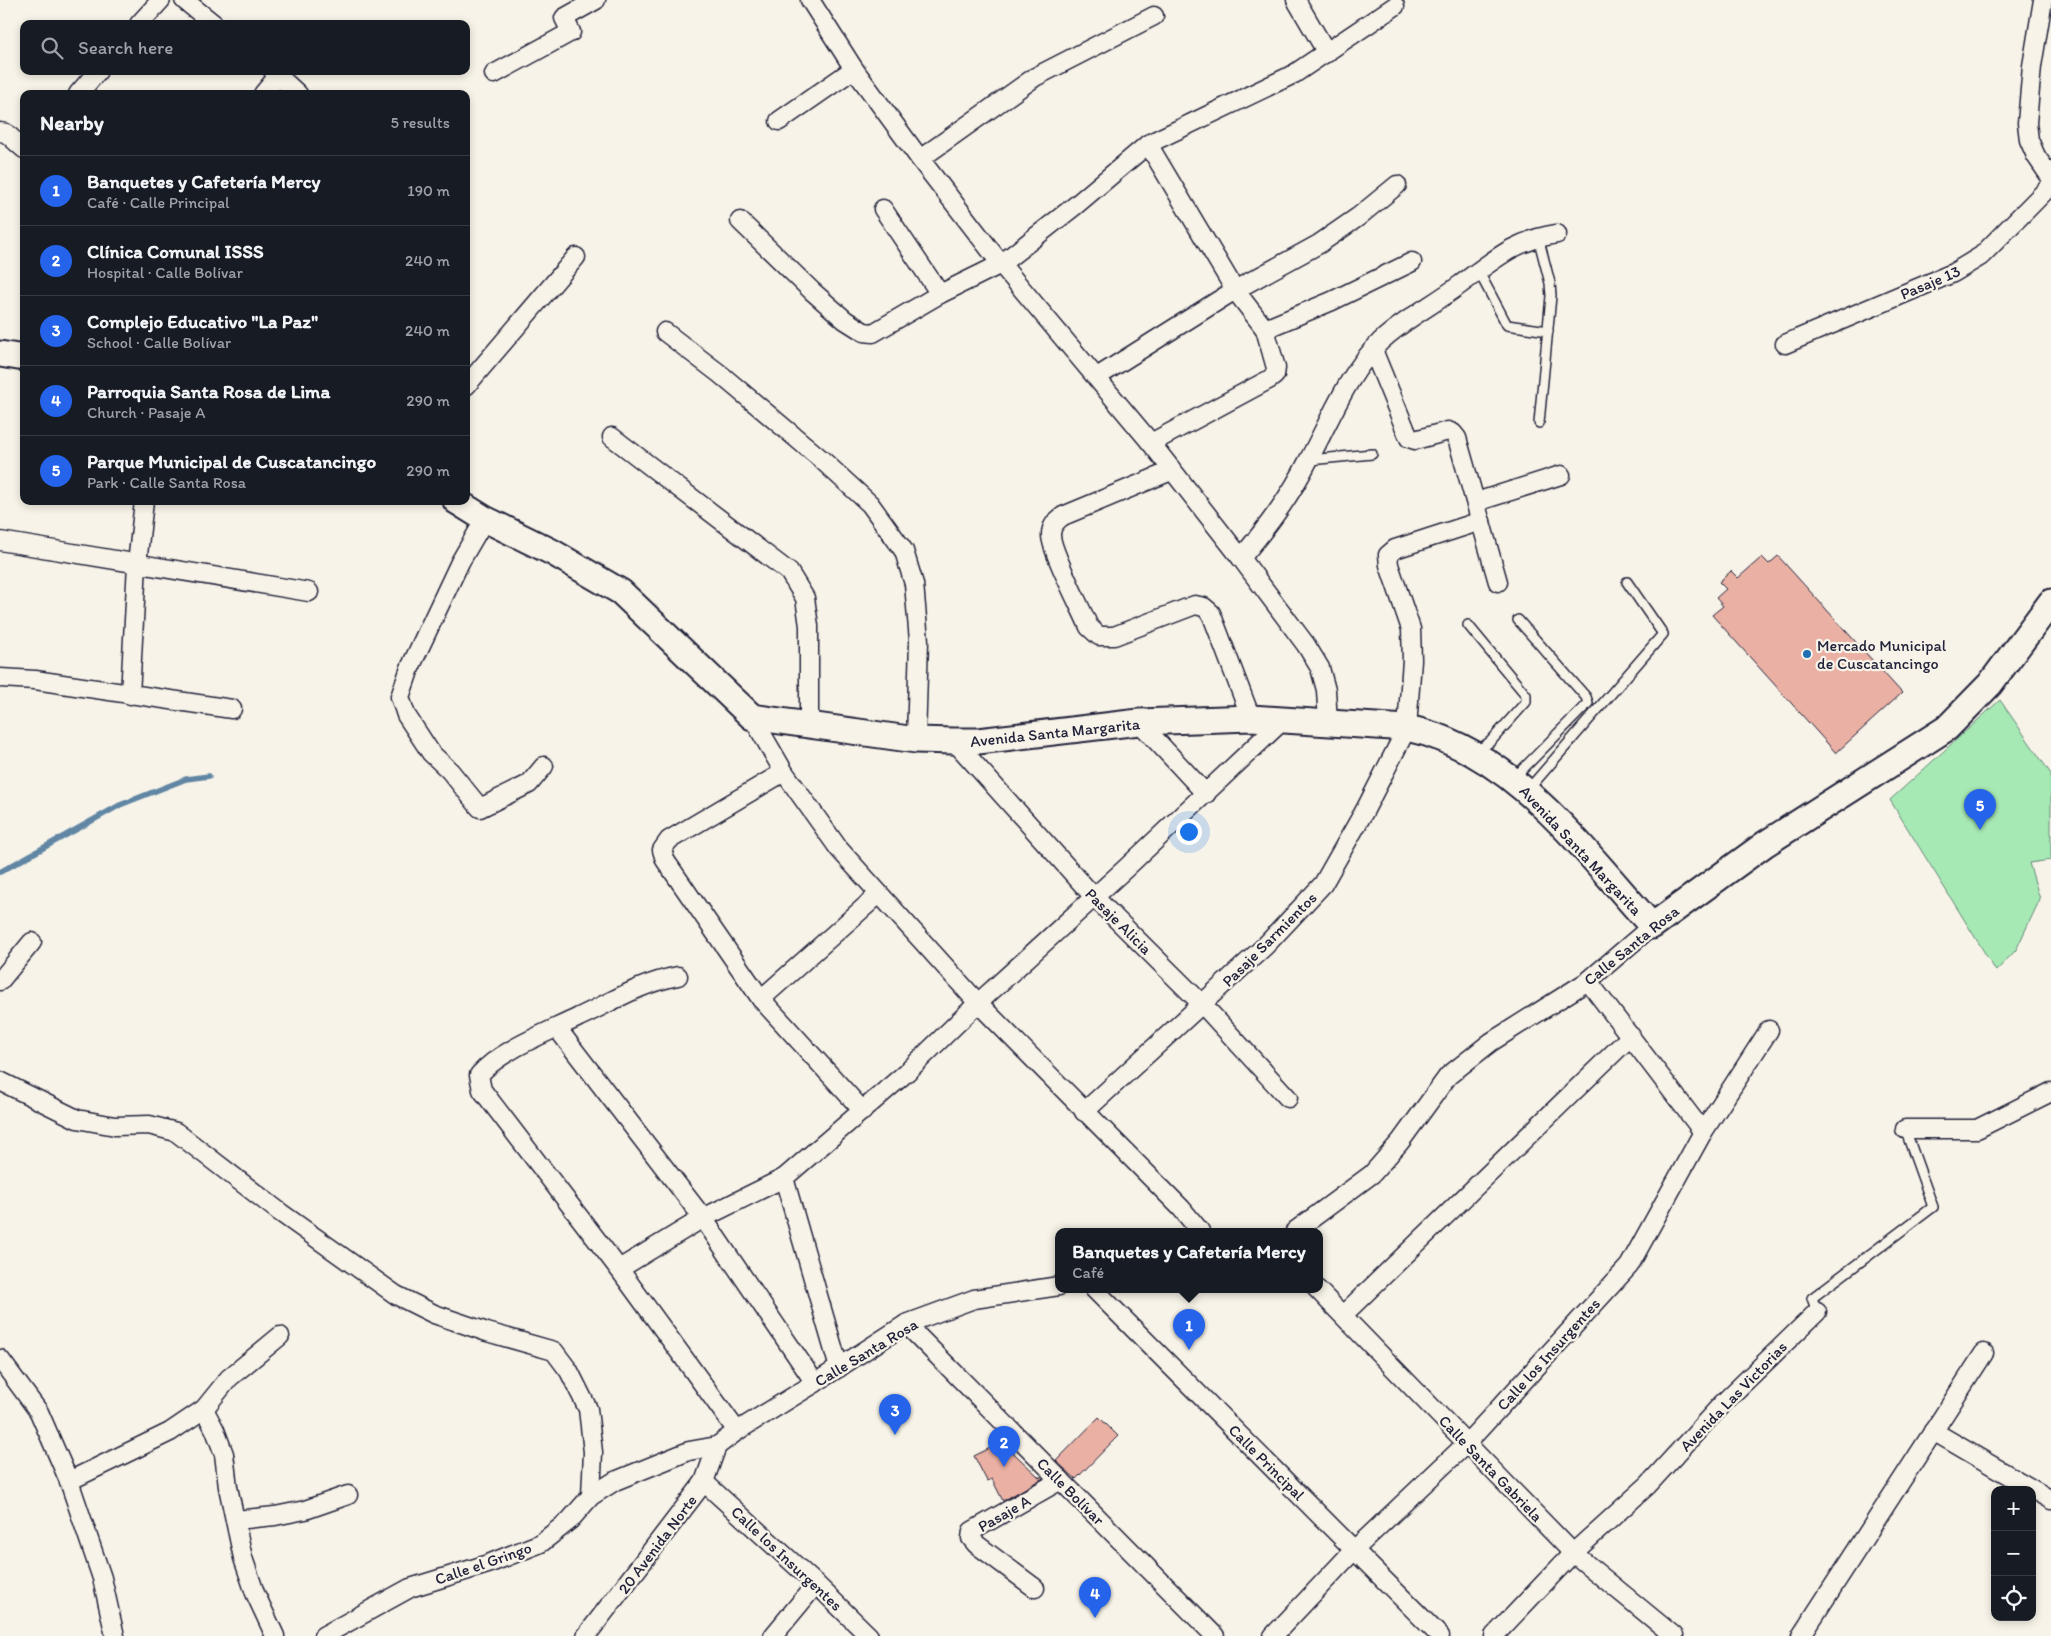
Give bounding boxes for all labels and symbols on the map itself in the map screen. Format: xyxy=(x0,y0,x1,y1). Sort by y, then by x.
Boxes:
street label: Pasaje 13 xyxy=(1897,261,1963,304)
place label: Mercado Municipal de Cuscatancingo xyxy=(1817,636,1947,673)
marker: Mercado Municipal de Cuscatancingo xyxy=(1801,648,1813,660)
street label: Avenida Santa Margarita xyxy=(969,714,1142,751)
street label: Avenida Santa Margarita xyxy=(1515,781,1646,920)
pin: 5 xyxy=(1964,789,1996,830)
your location xyxy=(1176,819,1202,845)
street label: Pasaje Alicia xyxy=(1082,884,1156,959)
street label: Pasaje Sarmientos xyxy=(1218,888,1321,991)
street label: Calle Santa Rosa xyxy=(1580,901,1683,989)
street label: Calle los Insurgentes xyxy=(1493,1294,1604,1414)
pin: 1 xyxy=(1173,1309,1205,1350)
street label: Calle Santa Rosa xyxy=(811,1314,922,1391)
street label: Avenida Las Victorias xyxy=(1676,1337,1791,1455)
pin: 3 xyxy=(879,1394,911,1435)
street label: Calle Santa Gabriela xyxy=(1435,1411,1546,1526)
street label: Calle Principal xyxy=(1225,1420,1309,1505)
pin: 2 xyxy=(988,1426,1020,1467)
street label: Calle Bolívar xyxy=(1033,1454,1108,1529)
street label: 20 Avenida Norte xyxy=(614,1491,701,1598)
street label: Pasaje A xyxy=(975,1491,1034,1536)
street label: Calle los Insurgentes xyxy=(727,1502,846,1615)
street label: Calle el Gringo xyxy=(432,1538,534,1589)
pin: 4 xyxy=(1079,1577,1111,1618)

